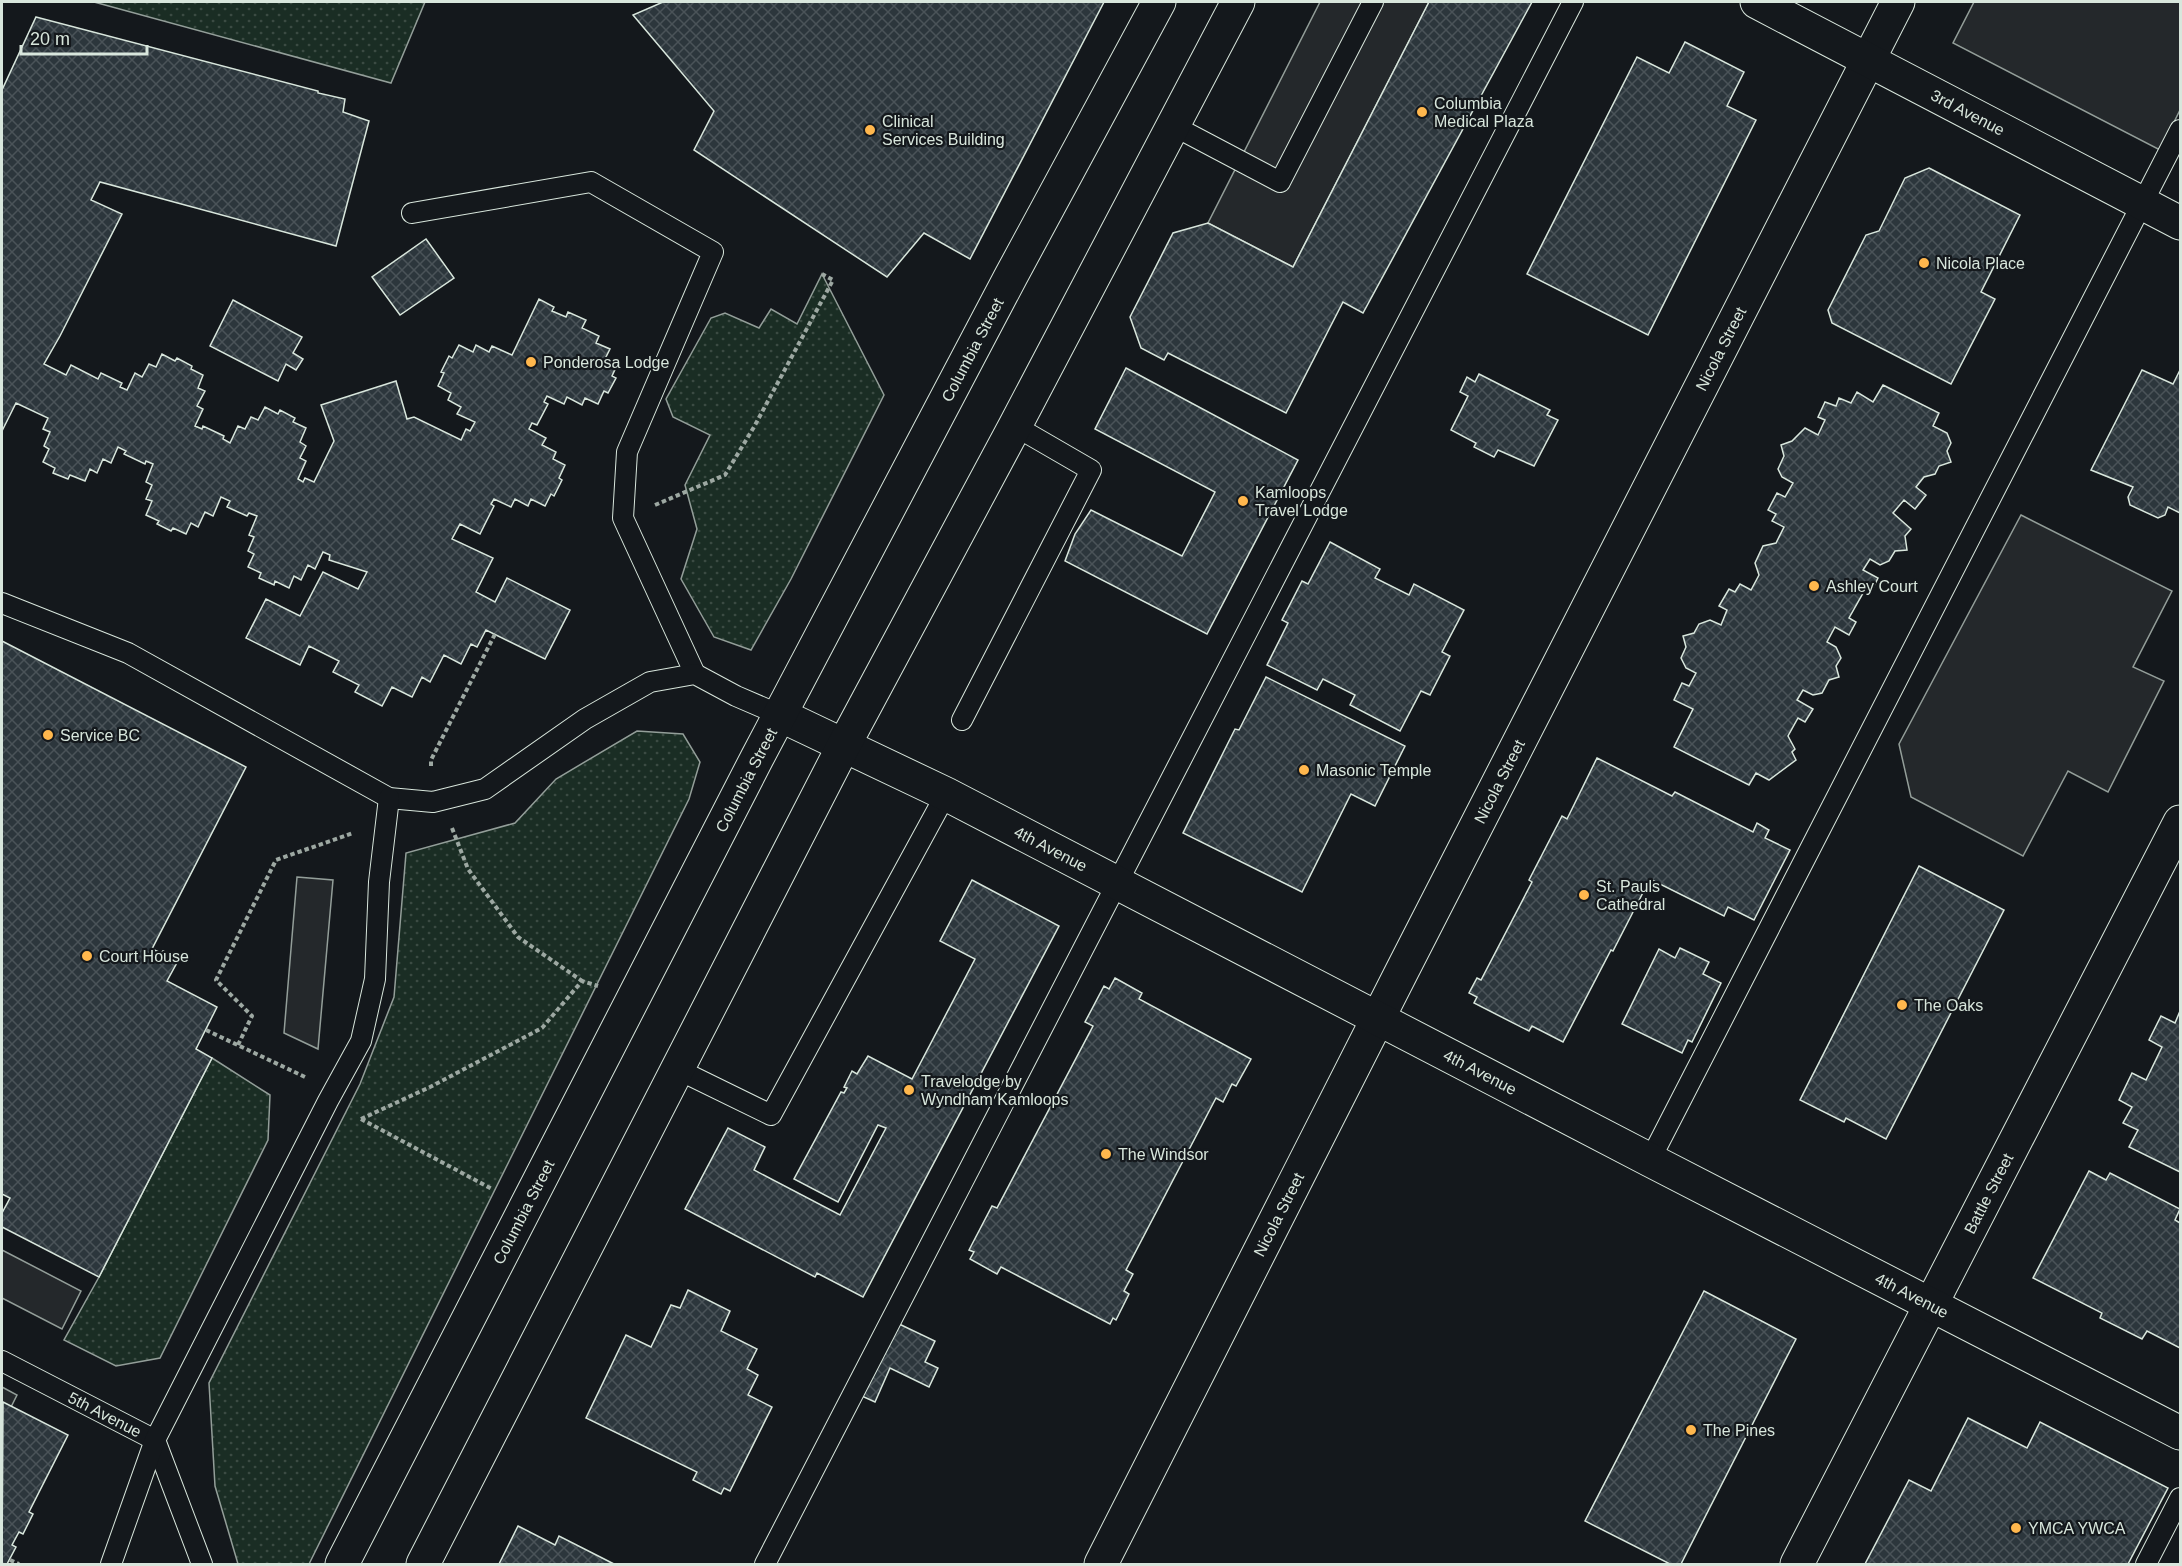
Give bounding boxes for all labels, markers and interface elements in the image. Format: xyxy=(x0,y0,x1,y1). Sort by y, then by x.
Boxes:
scale bar xyxy=(21,18,147,56)
text: 20 m xyxy=(30,29,70,49)
street label: 3rd Avenue xyxy=(1928,86,2008,138)
place label: Columbia Medical Plaza xyxy=(1434,95,1534,130)
marker: Columbia Medical Plaza xyxy=(1415,105,1429,119)
place label: Clinical Services Building xyxy=(882,113,1005,148)
marker: Clinical Services Building xyxy=(863,123,877,137)
place label: Nicola Place xyxy=(1936,255,2025,272)
marker: Nicola Place xyxy=(1917,256,1931,270)
street label: Columbia Street xyxy=(938,295,1007,405)
street label: Nicola Street xyxy=(1692,304,1749,393)
place label: Ponderosa Lodge xyxy=(543,354,669,371)
marker: Ponderosa Lodge xyxy=(524,355,538,369)
place label: Kamloops Travel Lodge xyxy=(1255,484,1348,519)
marker: Kamloops Travel Lodge xyxy=(1236,494,1250,508)
place label: Ashley Court xyxy=(1826,578,1918,595)
marker: Ashley Court xyxy=(1807,579,1821,593)
street label: Columbia Street xyxy=(712,724,780,835)
place label: Service BC xyxy=(60,727,140,744)
marker: Service BC xyxy=(41,728,55,742)
street label: Nicola Street xyxy=(1471,736,1528,826)
place label: Masonic Temple xyxy=(1316,762,1431,779)
marker: Masonic Temple xyxy=(1297,763,1311,777)
street label: 4th Avenue xyxy=(1011,823,1090,875)
place label: St. Pauls Cathedral xyxy=(1596,878,1665,913)
marker: St. Pauls Cathedral xyxy=(1577,888,1591,902)
place label: Court House xyxy=(99,948,189,965)
marker: Court House xyxy=(80,949,94,963)
place label: The Oaks xyxy=(1914,997,1983,1014)
marker: The Oaks xyxy=(1895,998,1909,1012)
street label: 4th Avenue xyxy=(1441,1046,1520,1098)
place label: Travelodge by Wyndham Kamloops xyxy=(921,1073,1068,1108)
marker: Travelodge by Wyndham Kamloops xyxy=(902,1083,916,1097)
place label: The Windsor xyxy=(1118,1146,1209,1163)
marker: The Windsor xyxy=(1099,1147,1113,1161)
street label: Battle Street xyxy=(1961,1150,2016,1237)
street label: Columbia Street xyxy=(489,1157,557,1267)
street label: Nicola Street xyxy=(1250,1169,1307,1259)
street label: 4th Avenue xyxy=(1873,1269,1951,1321)
street label: 5th Avenue xyxy=(66,1388,145,1440)
place label: The Pines xyxy=(1703,1422,1775,1439)
marker: The Pines xyxy=(1684,1423,1698,1437)
place label: YMCA YWCA xyxy=(2028,1520,2126,1537)
marker: YMCA YWCA xyxy=(2009,1521,2023,1535)

